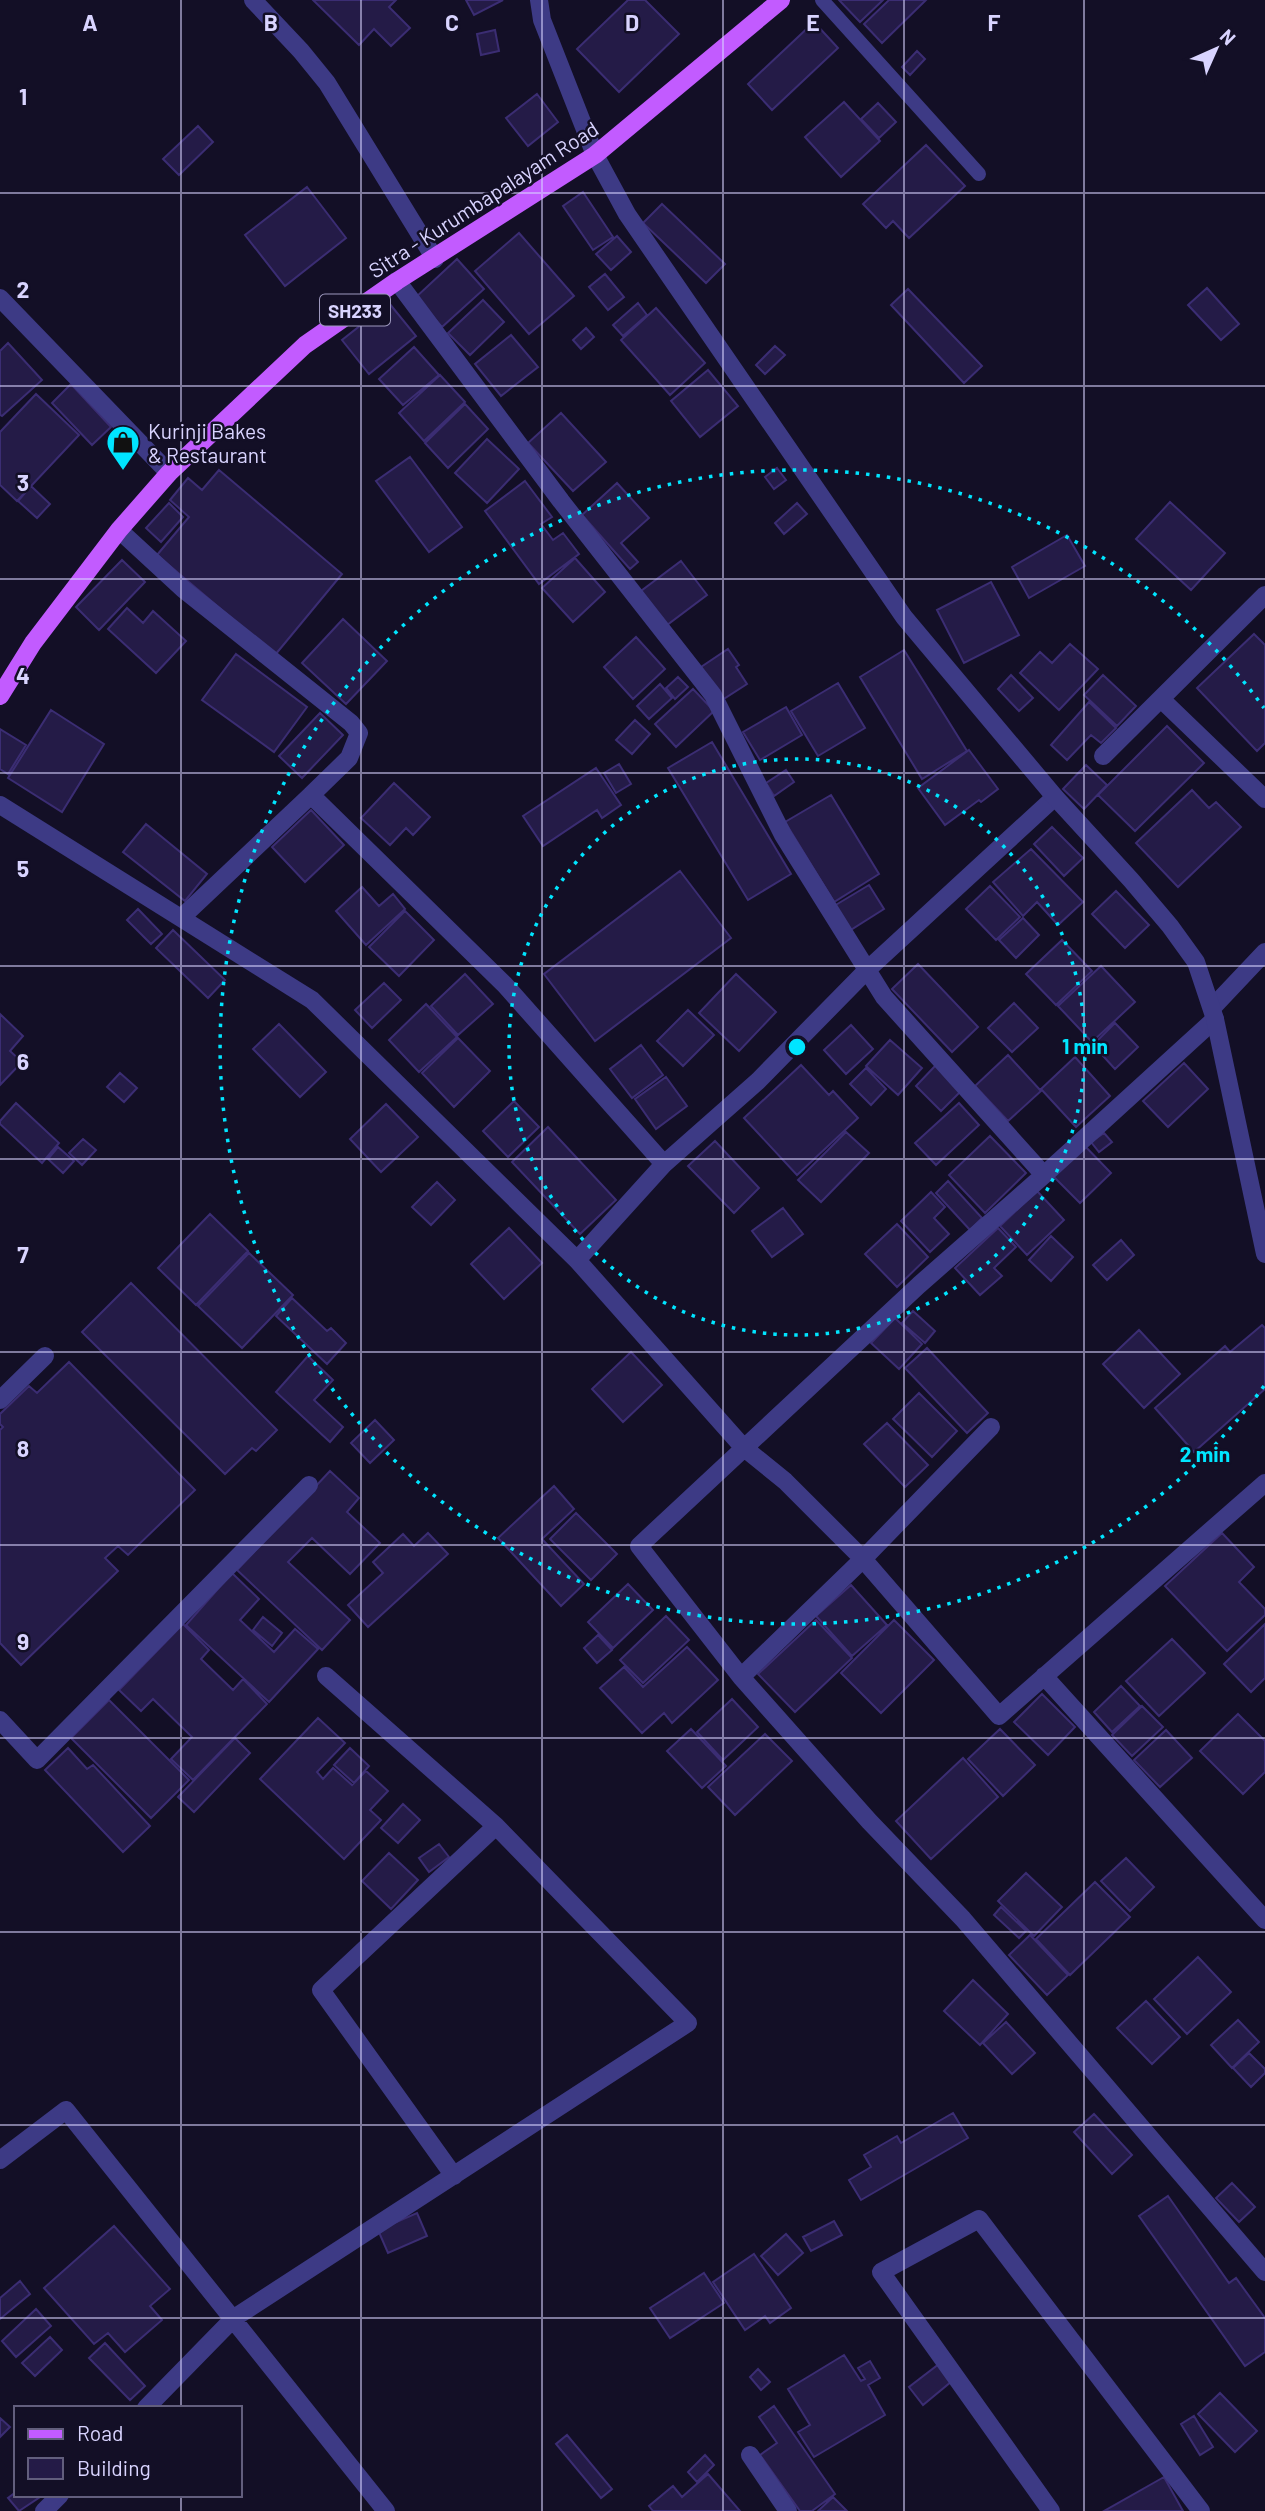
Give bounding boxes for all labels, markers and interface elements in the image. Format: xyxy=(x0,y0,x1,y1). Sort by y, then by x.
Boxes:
text: A xyxy=(82,8,98,36)
text: B xyxy=(264,8,278,36)
text: C xyxy=(445,8,459,36)
text: D xyxy=(625,8,639,36)
text: E xyxy=(806,8,820,36)
text: F xyxy=(988,8,1001,36)
north arrow xyxy=(1181,14,1251,84)
text: N xyxy=(1216,24,1241,49)
text: 1 xyxy=(19,82,27,110)
street label: Sitra - Kurumbapalayam Road xyxy=(363,115,603,283)
text: 2 xyxy=(17,275,29,303)
road number: SH233 xyxy=(320,294,390,326)
place label: Kurinji Bakes & Restaurant xyxy=(148,418,267,467)
shop icon: Kurinji Bakes & Restaurant xyxy=(104,423,142,472)
text: 3 xyxy=(17,468,29,496)
text: 4 xyxy=(16,661,30,689)
text: 5 xyxy=(17,854,29,882)
text: 1 min xyxy=(1062,1033,1108,1058)
centre of rings xyxy=(785,1035,809,1059)
text: 6 xyxy=(17,1047,29,1075)
text: 7 xyxy=(17,1240,29,1268)
text: 8 xyxy=(17,1434,29,1462)
text: 2 min xyxy=(1180,1441,1230,1466)
text: 9 xyxy=(17,1627,29,1655)
legend xyxy=(14,2406,242,2497)
text: Road xyxy=(77,2420,123,2445)
text: Building xyxy=(77,2455,151,2480)

